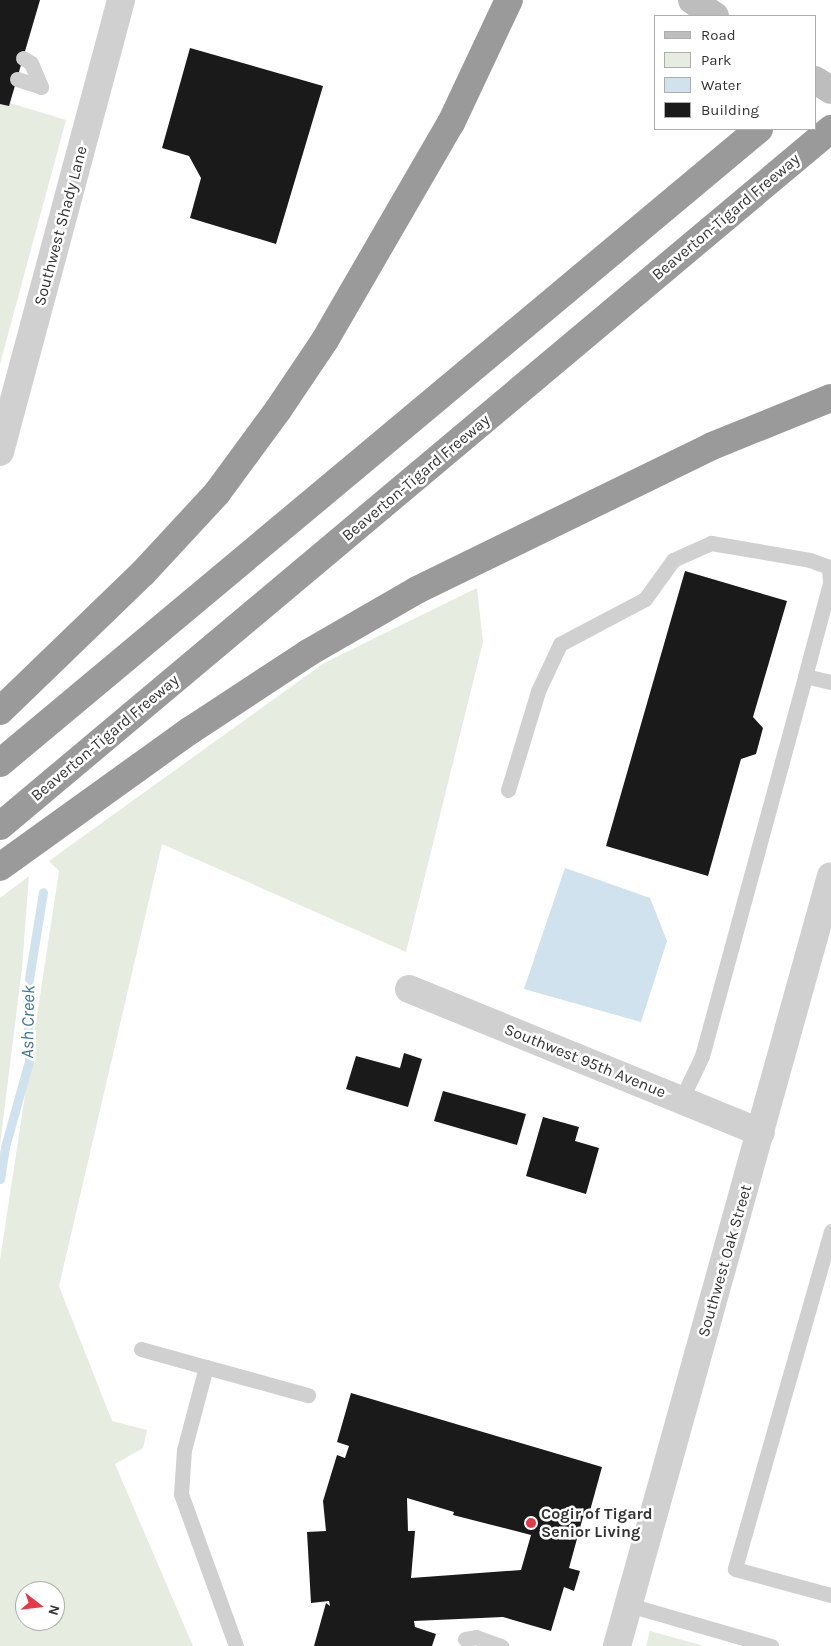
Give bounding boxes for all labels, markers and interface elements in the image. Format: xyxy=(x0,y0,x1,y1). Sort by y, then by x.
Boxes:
legend xyxy=(654,15,816,130)
text: Road xyxy=(701,26,736,44)
text: Park xyxy=(701,51,731,69)
text: Water xyxy=(701,76,741,94)
text: Building xyxy=(701,101,759,119)
street label: Southwest Shady Lane xyxy=(30,144,92,308)
street label: Beaverton-Tigard Freeway xyxy=(648,150,804,284)
street label: Beaverton-Tigard Freeway xyxy=(338,411,494,545)
street label: Beaverton-Tigard Freeway xyxy=(27,671,183,805)
water label: Ash Creek xyxy=(17,985,39,1059)
street label: Southwest 95th Avenue xyxy=(502,1020,668,1102)
street label: Southwest Oak Street xyxy=(694,1183,756,1339)
place label: Cogir of Tigard Senior Living xyxy=(541,1504,653,1542)
marker: Cogir of Tigard Senior Living xyxy=(525,1517,537,1529)
north arrow xyxy=(15,1581,65,1631)
text: N xyxy=(44,1603,63,1617)

